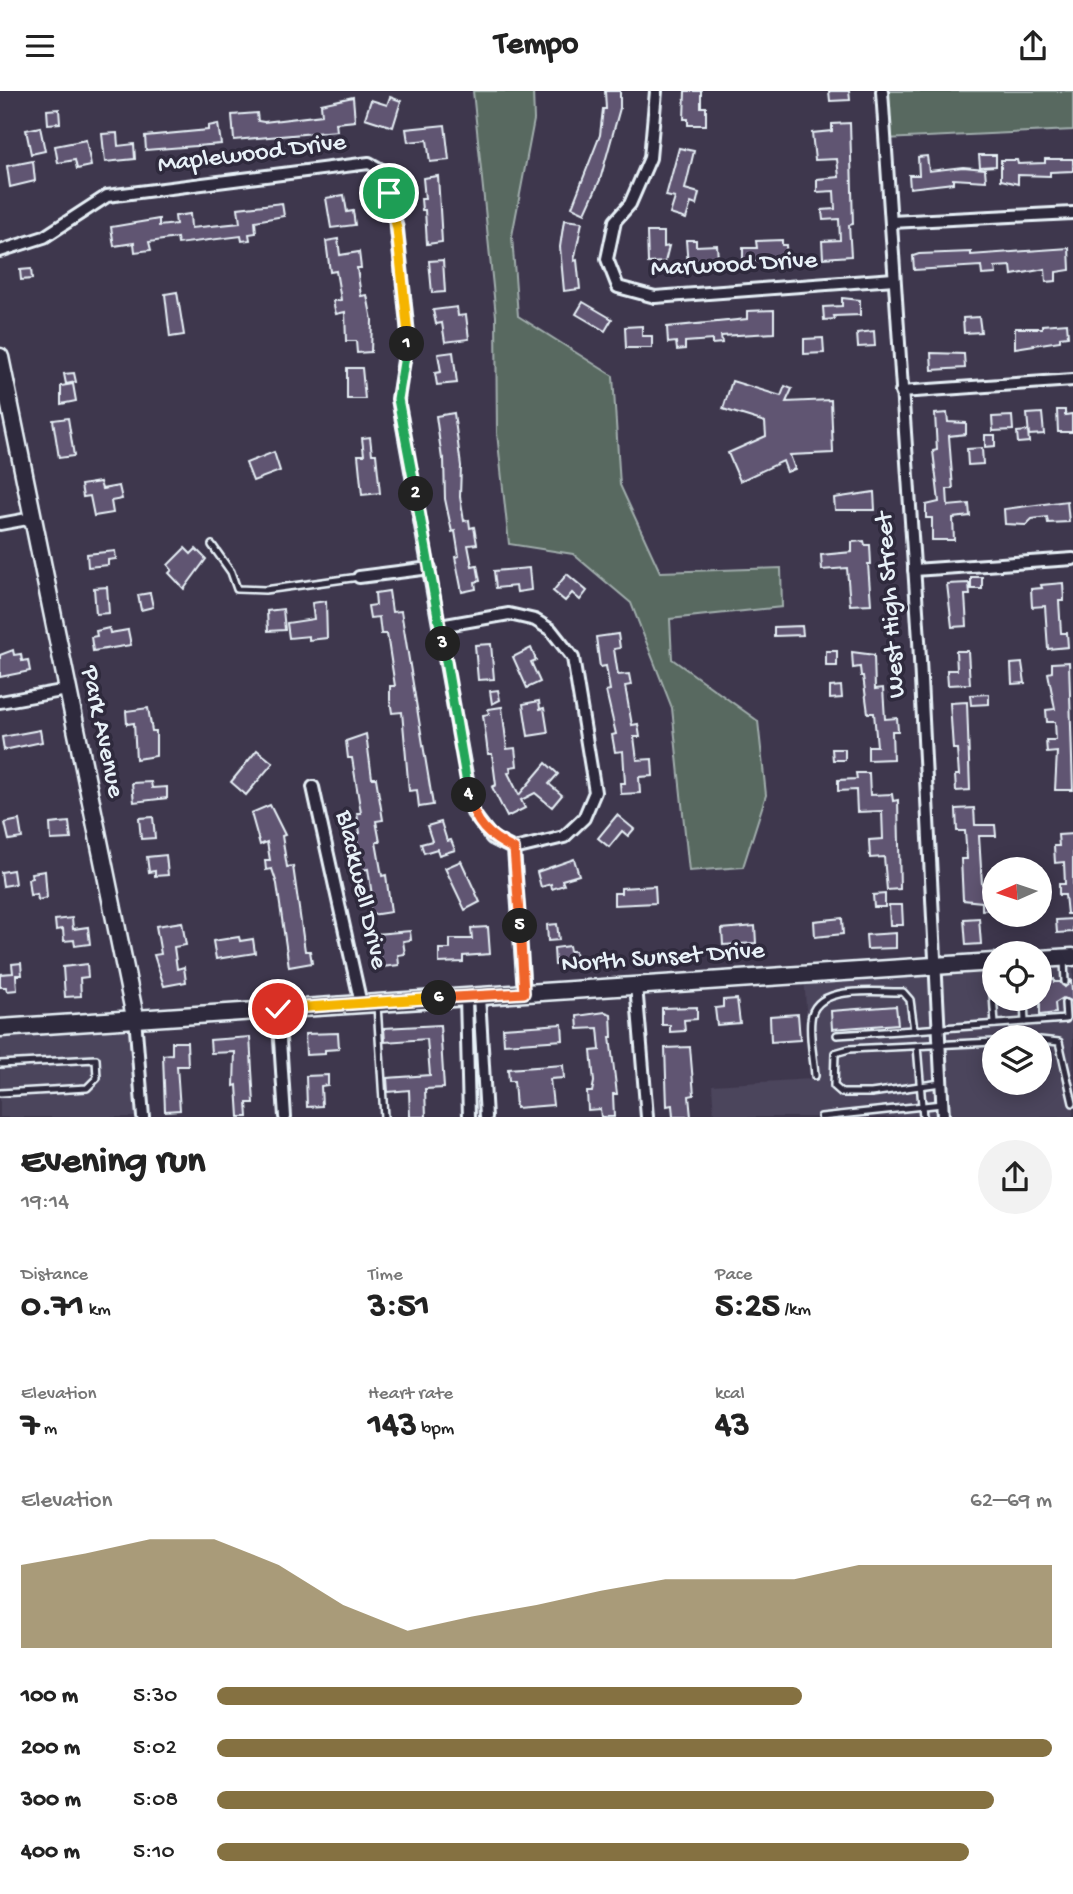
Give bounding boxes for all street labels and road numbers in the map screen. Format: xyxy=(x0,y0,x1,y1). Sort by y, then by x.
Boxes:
street label: Maplewood Drive xyxy=(156,128,349,182)
street label: Marwood Drive xyxy=(650,246,819,286)
street label: West High Street xyxy=(870,508,914,699)
street label: Park Avenue xyxy=(72,662,130,801)
street label: Blackwell Drive xyxy=(326,807,393,973)
street label: North Sunset Drive xyxy=(560,936,766,982)

